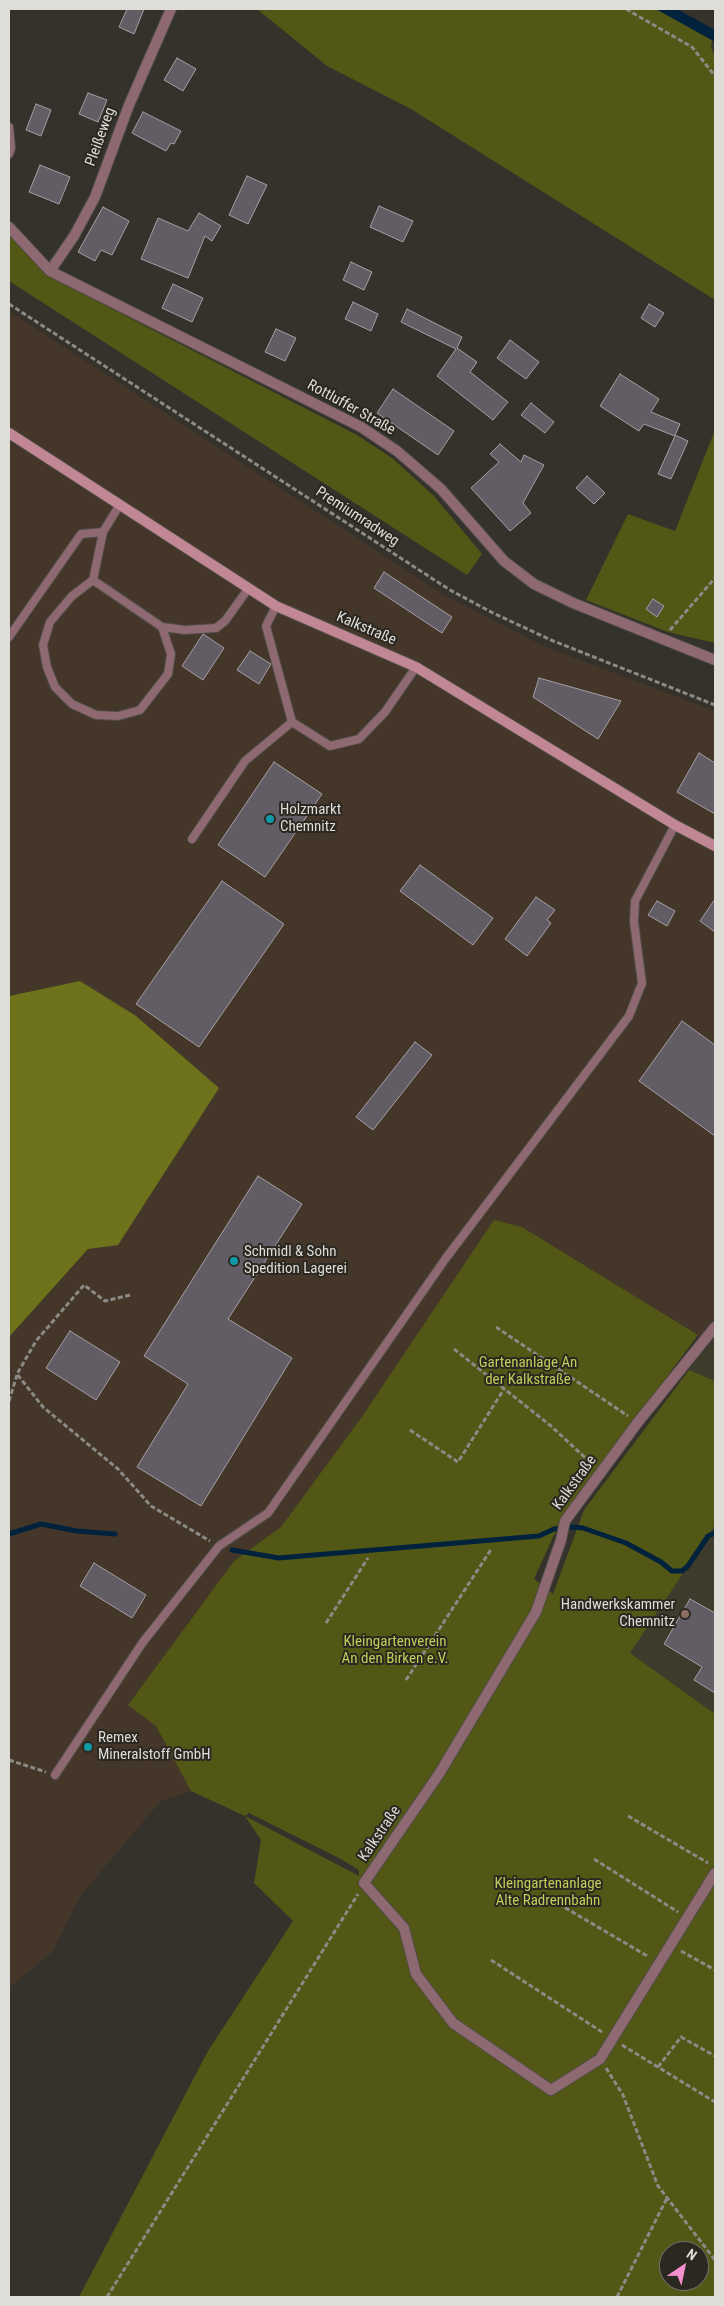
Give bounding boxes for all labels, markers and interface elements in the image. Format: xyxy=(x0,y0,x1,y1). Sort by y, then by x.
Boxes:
street label: Pleißeweg xyxy=(82,105,120,169)
street label: Rottluffer Straße xyxy=(304,376,398,440)
street label: Premiumradweg xyxy=(312,483,402,551)
street label: Kalkstraße xyxy=(333,608,399,650)
place label: Holzmarkt Chemnitz xyxy=(280,801,341,836)
marker: Holzmarkt Chemnitz xyxy=(264,813,276,825)
place label: Schmidl & Sohn Spedition Lagerei xyxy=(244,1243,347,1278)
marker: Schmidl & Sohn Spedition Lagerei xyxy=(228,1255,240,1267)
park label: Gartenanlage An der Kalkstraße xyxy=(479,1354,577,1389)
street label: Kalkstraße xyxy=(549,1452,601,1514)
place label: Handwerkskammer Chemnitz xyxy=(561,1596,675,1631)
marker: Handwerkskammer Chemnitz xyxy=(679,1608,691,1620)
park label: Kleingartenverein An den Birken e.V. xyxy=(342,1633,448,1668)
place label: Remex Mineralstoff GmbH xyxy=(98,1729,210,1764)
marker: Remex Mineralstoff GmbH xyxy=(82,1741,94,1753)
street label: Kalkstraße xyxy=(355,1803,405,1865)
park label: Kleingartenanlage Alte Radrennbahn xyxy=(494,1875,602,1910)
north arrow xyxy=(659,2241,709,2291)
text: N xyxy=(684,2245,700,2263)

